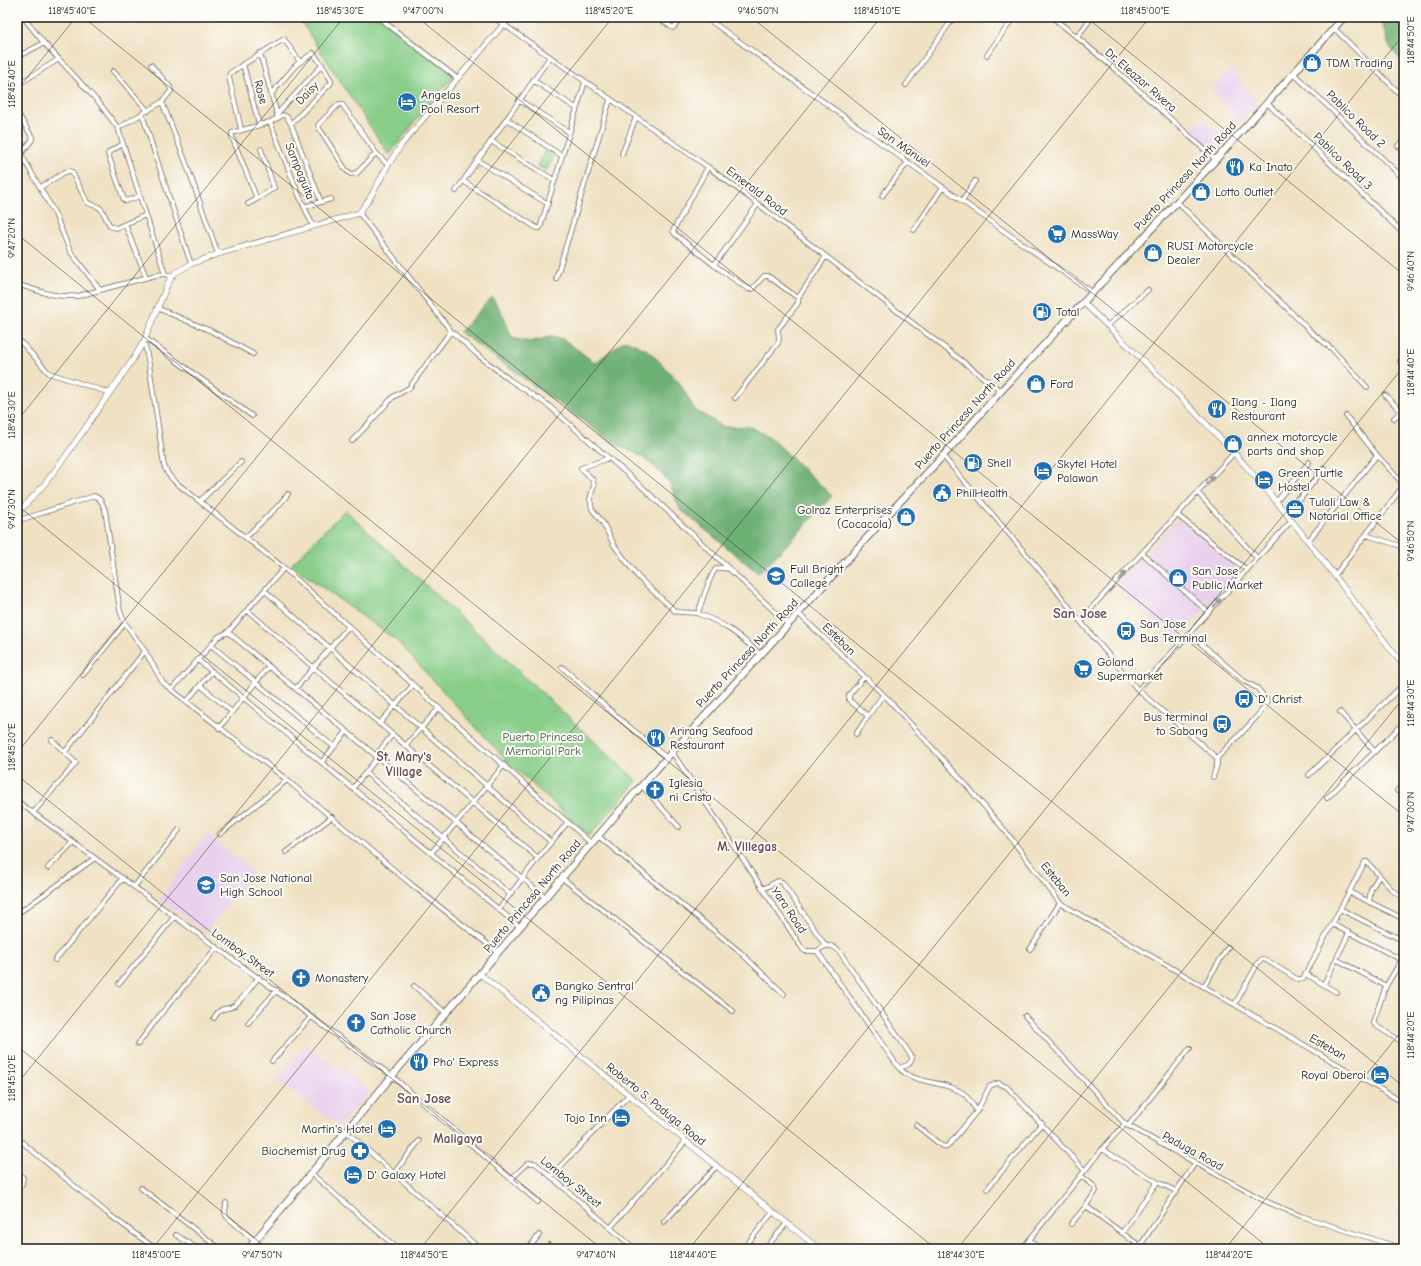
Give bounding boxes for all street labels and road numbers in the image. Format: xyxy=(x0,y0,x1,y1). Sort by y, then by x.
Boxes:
street label: Dr. Eleazar Rivera xyxy=(1102,45,1180,115)
street label: Rose xyxy=(251,78,271,106)
street label: Daisy xyxy=(293,78,322,108)
street label: Pablico Road 2 xyxy=(1324,87,1388,151)
street label: Puerto Princesa North Road xyxy=(1131,119,1239,233)
street label: San Manuel xyxy=(875,124,933,170)
street label: Pablico Road 3 xyxy=(1311,129,1375,193)
street label: Sampaguita xyxy=(282,141,318,201)
street label: Emerald Road xyxy=(724,163,790,219)
street label: Puerto Princesa North Road xyxy=(912,356,1018,472)
street label: Puerto Princesa North Road xyxy=(693,596,801,710)
street label: Esteban xyxy=(820,620,858,658)
street label: Puerto Princesa North Road xyxy=(480,836,584,956)
street label: Esteban xyxy=(1038,859,1074,899)
street label: Yara Road xyxy=(768,884,810,936)
street label: Lomboy Street xyxy=(209,926,278,981)
street label: Esteban xyxy=(1307,1031,1349,1063)
street label: Roberto S. Paduga Road xyxy=(603,1060,709,1148)
street label: Paduga Road xyxy=(1160,1129,1226,1173)
street label: Lomboy Street xyxy=(538,1153,605,1211)

